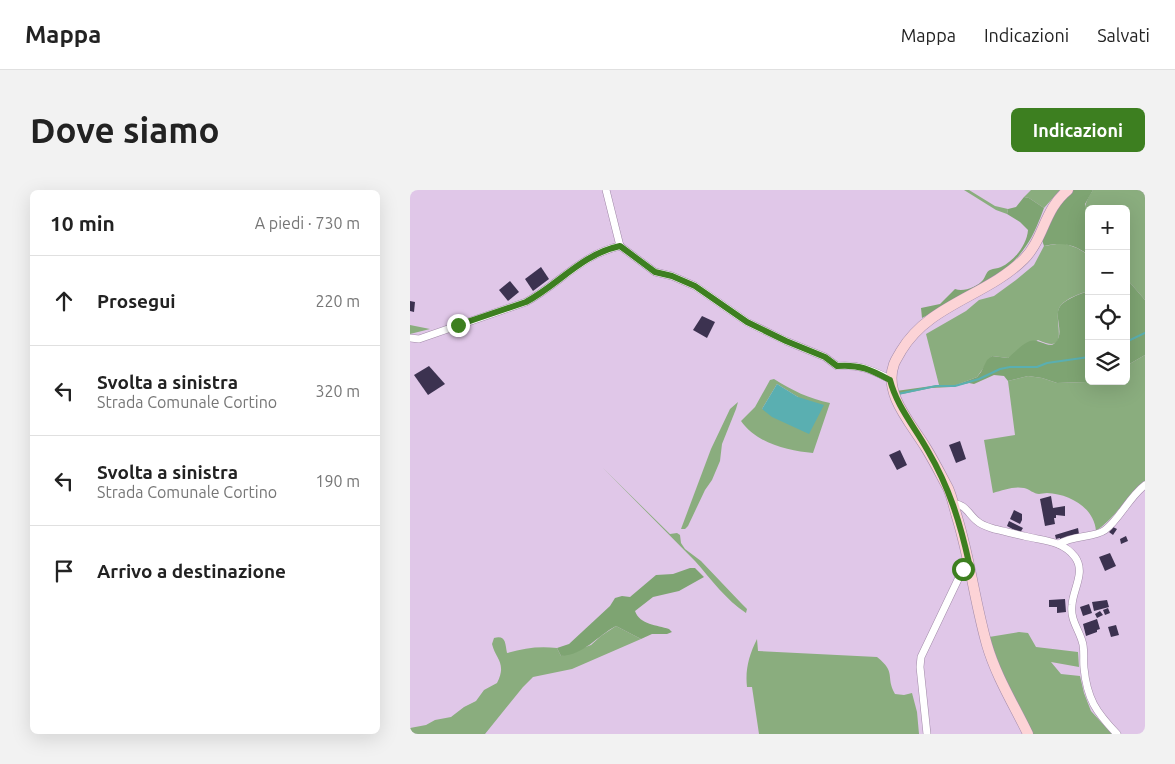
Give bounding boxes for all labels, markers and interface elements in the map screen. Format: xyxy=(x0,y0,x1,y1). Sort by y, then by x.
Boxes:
text: Mappa xyxy=(25,21,101,48)
text: Mappa xyxy=(901,25,956,45)
text: Indicazioni xyxy=(984,25,1069,45)
text: Salvati xyxy=(1097,25,1150,45)
button: Indicazioni xyxy=(1011,108,1145,152)
text: Dove siamo xyxy=(30,110,220,150)
map controls xyxy=(1085,205,1130,385)
button: + xyxy=(1085,205,1130,250)
text: 10 min xyxy=(50,211,115,235)
text: A piedi · 730 m xyxy=(255,214,360,232)
button: − xyxy=(1085,250,1130,295)
icon: ahead xyxy=(50,287,78,315)
text: Prosegui xyxy=(97,290,176,312)
text: 220 m xyxy=(315,292,360,310)
button: locate xyxy=(1085,295,1130,340)
route end xyxy=(447,314,470,337)
button: layers xyxy=(1085,340,1130,385)
text: Svolta a sinistra xyxy=(97,371,238,393)
icon: left xyxy=(50,377,78,405)
text: 320 m xyxy=(315,382,360,400)
text: Strada Comunale Cortino xyxy=(97,393,277,411)
text: Svolta a sinistra xyxy=(97,461,238,483)
icon: left xyxy=(50,467,78,495)
text: 190 m xyxy=(315,472,360,490)
text: Strada Comunale Cortino xyxy=(97,483,277,501)
icon: arrive xyxy=(50,557,78,585)
route start xyxy=(952,558,975,581)
text: Arrivo a destinazione xyxy=(97,560,286,582)

